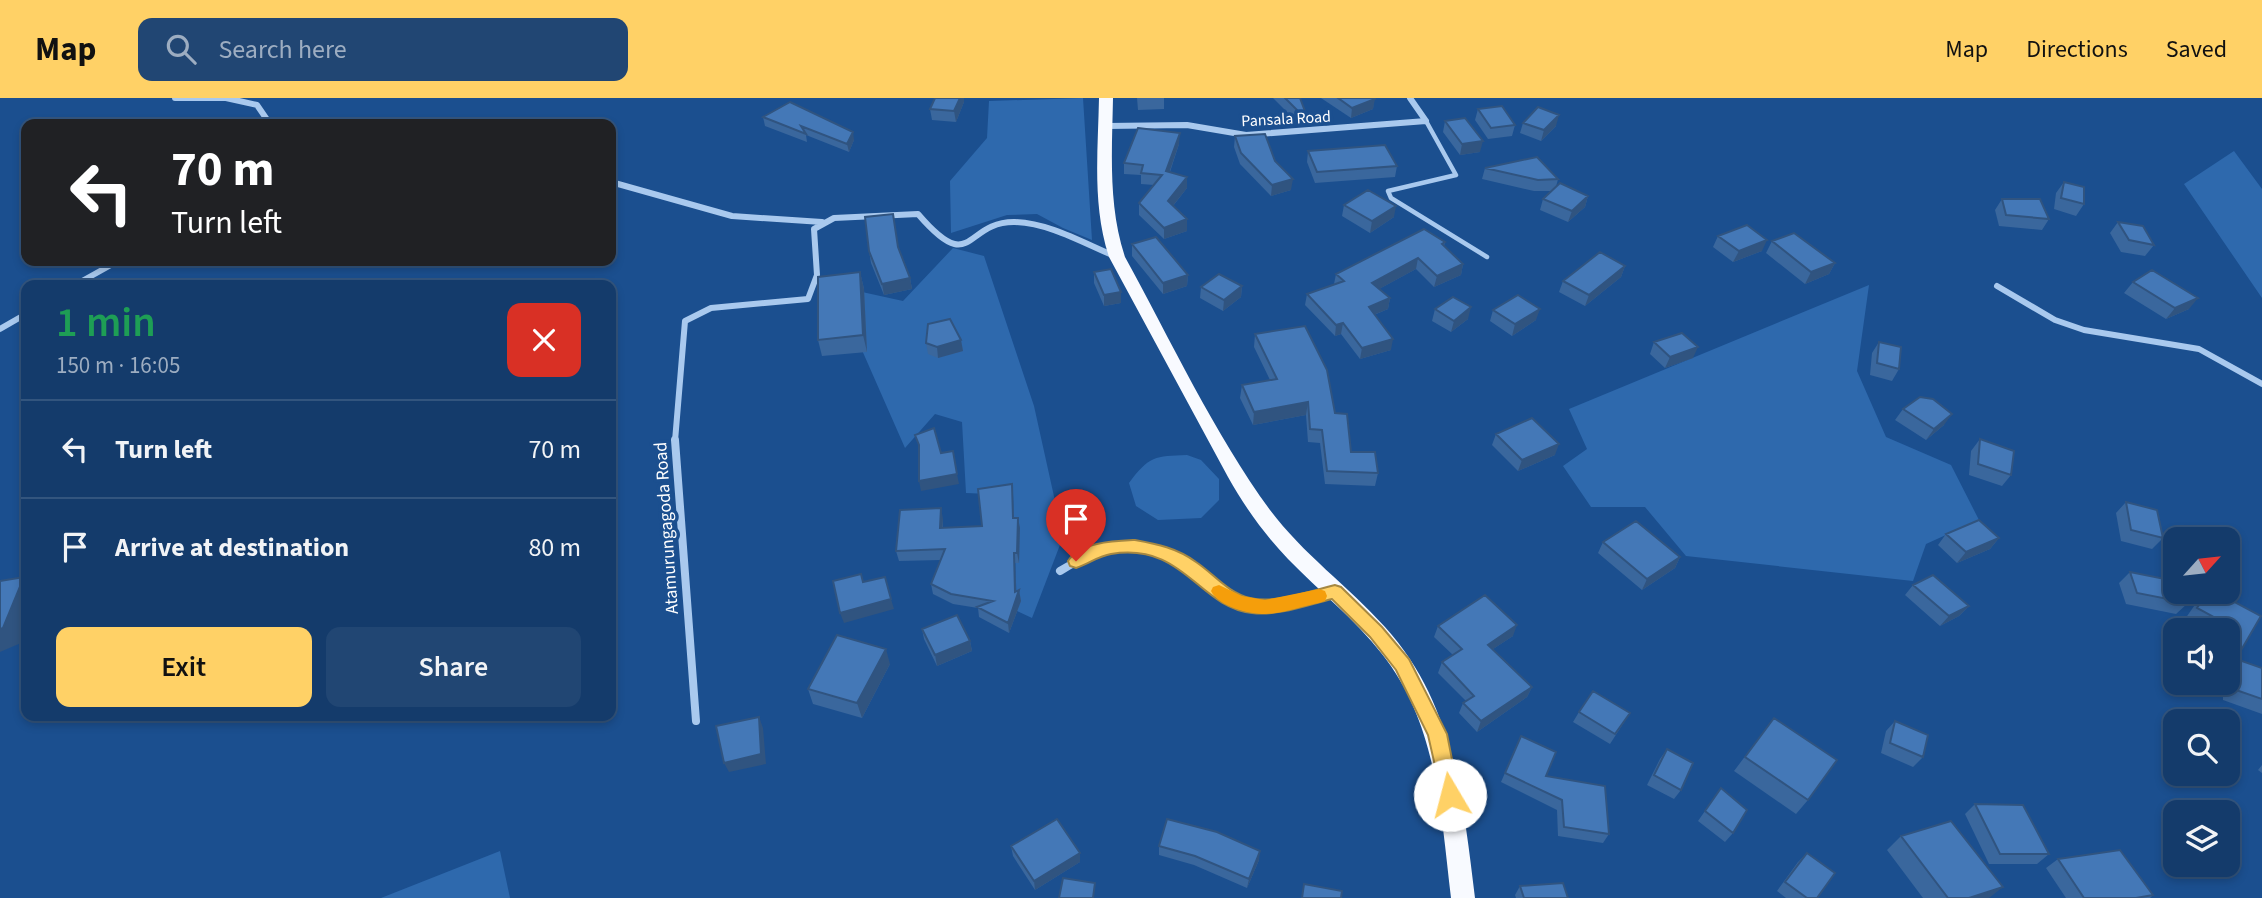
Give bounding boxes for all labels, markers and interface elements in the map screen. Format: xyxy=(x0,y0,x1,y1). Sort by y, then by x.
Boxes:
search box xyxy=(138,18,628,81)
text: Map xyxy=(35,26,96,73)
icon: search xyxy=(162,30,200,68)
text: Search here xyxy=(218,31,347,68)
text: Map xyxy=(1945,32,1988,67)
text: Directions xyxy=(2026,32,2128,67)
text: Saved xyxy=(2166,32,2227,67)
street label: Pansala Road xyxy=(1241,106,1331,132)
text: 70 m xyxy=(171,135,275,205)
icon: left xyxy=(56,147,147,238)
text: Turn left xyxy=(171,200,282,246)
text: 1 min xyxy=(56,293,156,353)
button: close xyxy=(507,303,581,377)
text: 150 m · 16:05 xyxy=(56,349,180,382)
icon: left xyxy=(56,430,94,468)
text: Turn left xyxy=(115,431,212,468)
text: 70 m xyxy=(528,431,581,468)
street label: Atamurungagoda Road xyxy=(648,441,685,615)
pin xyxy=(1046,489,1106,561)
icon: arrive xyxy=(1057,500,1095,538)
north arrow xyxy=(2163,527,2240,604)
map controls xyxy=(2163,527,2240,877)
icon: arrive xyxy=(56,528,94,566)
text: Arrive at destination xyxy=(115,529,349,566)
text: 80 m xyxy=(528,529,581,566)
button: sound xyxy=(2163,618,2240,695)
button: Exit xyxy=(56,627,312,707)
button: Share xyxy=(326,627,581,707)
button: search xyxy=(2163,709,2240,786)
position arrow xyxy=(1413,758,1487,832)
button: layers xyxy=(2163,800,2240,877)

